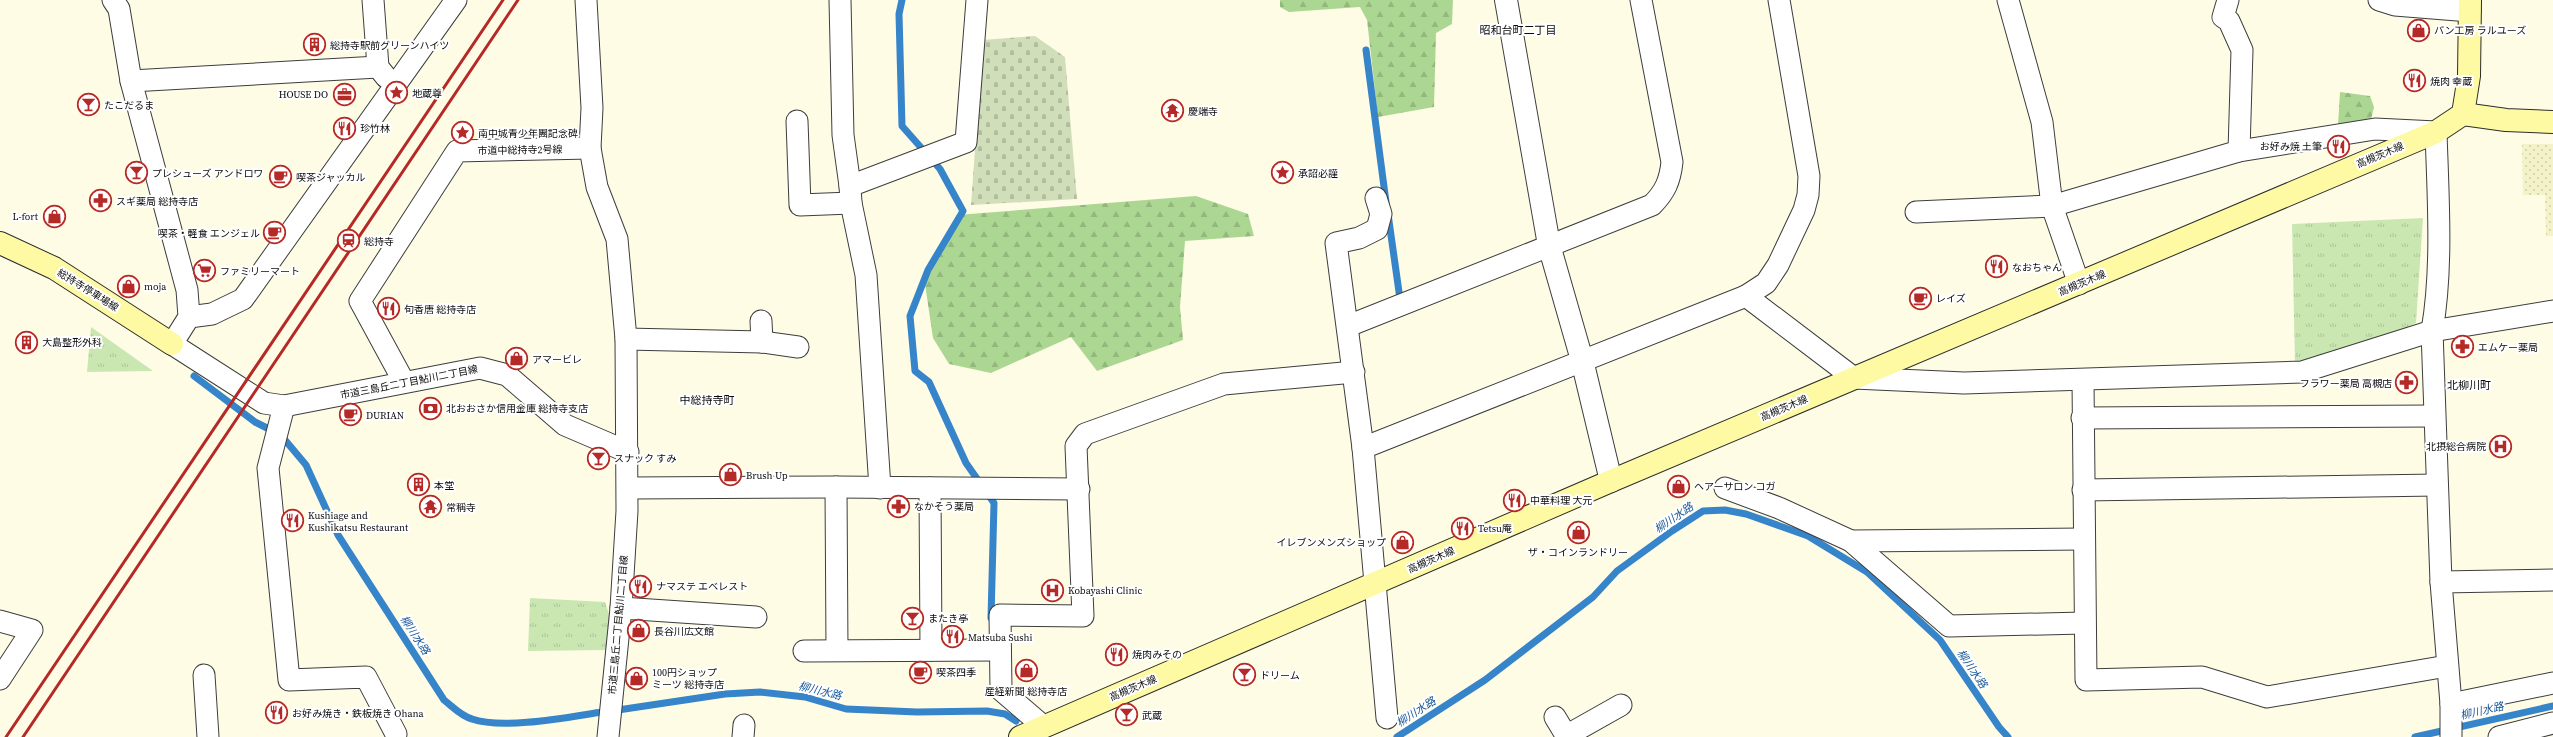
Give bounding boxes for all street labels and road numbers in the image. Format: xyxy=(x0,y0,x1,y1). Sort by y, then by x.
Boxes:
street label: 高槻茨木線 xyxy=(2354,139,2406,171)
street label: 市道中総持寺2号線 xyxy=(477,143,563,157)
street label: 総持寺停車場線 xyxy=(55,266,121,314)
street label: 高槻茨木線 xyxy=(2056,267,2108,299)
street label: 市道三島丘二丁目鮎川二丁目線 xyxy=(339,362,479,402)
street label: 高槻茨木線 xyxy=(1758,392,1810,424)
street label: 高槻茨木線 xyxy=(1406,544,1456,576)
street label: 市道三島丘二丁目鮎川二丁目線 xyxy=(605,555,631,695)
street label: 高槻茨木線 xyxy=(1107,672,1159,704)

